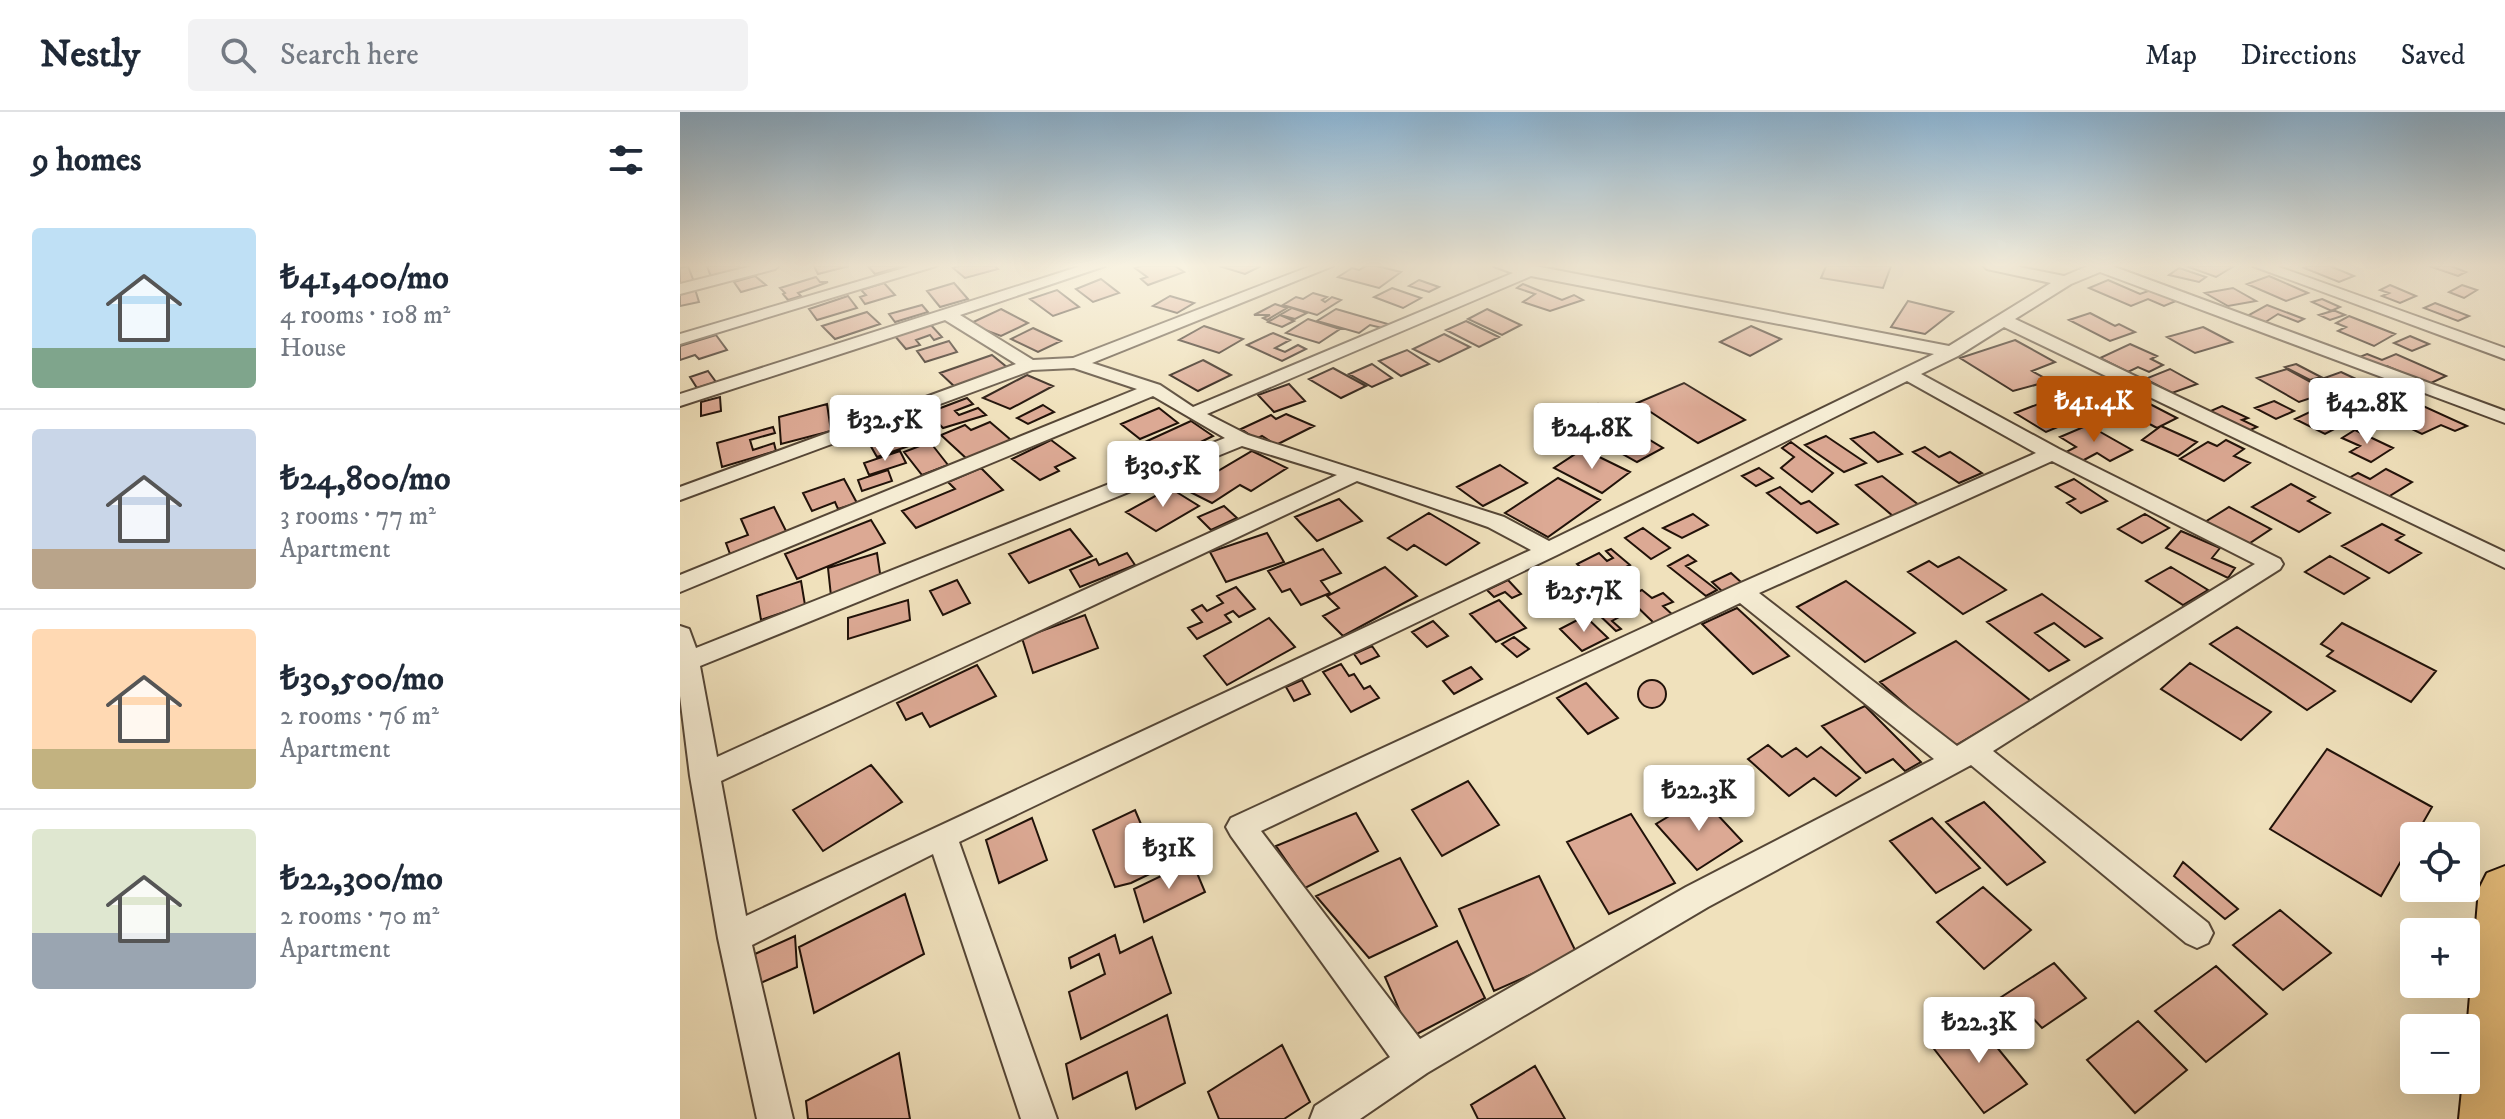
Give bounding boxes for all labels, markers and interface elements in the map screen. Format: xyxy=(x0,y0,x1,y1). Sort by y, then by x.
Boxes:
search box xyxy=(188,19,748,91)
text: Nestly xyxy=(40,31,140,79)
icon: search xyxy=(216,33,260,77)
text: Search here xyxy=(280,37,419,74)
text: Map xyxy=(2145,38,2197,73)
text: Directions xyxy=(2241,38,2357,73)
text: Saved xyxy=(2401,38,2465,73)
icon: filters xyxy=(604,138,648,182)
text: 9 homes xyxy=(32,139,141,181)
text: ₺41,400/mo xyxy=(280,257,449,299)
icon: home xyxy=(96,260,192,356)
text: 4 rooms · 108 m² xyxy=(280,299,450,332)
text: House xyxy=(280,332,346,365)
pin: ₺41.4K xyxy=(2029,376,2159,444)
pin: ₺42.8K xyxy=(2302,378,2432,446)
text: ₺41.4K xyxy=(2054,385,2134,418)
text: ₺42.8K xyxy=(2327,387,2407,420)
pin: ₺32.5K xyxy=(820,395,950,463)
pin: ₺24.8K xyxy=(1527,403,1657,471)
text: ₺32.5K xyxy=(848,404,922,437)
text: ₺24.8K xyxy=(1552,412,1632,445)
pin: ₺30.5K xyxy=(1098,441,1228,509)
text: ₺30.5K xyxy=(1125,450,1201,483)
text: ₺24,800/mo xyxy=(280,458,451,500)
icon: home xyxy=(96,461,192,557)
text: 3 rooms · 77 m² xyxy=(280,500,436,533)
text: Apartment xyxy=(280,533,391,566)
pin: ₺25.7K xyxy=(1519,566,1649,634)
text: ₺25.7K xyxy=(1546,575,1622,608)
text: ₺30,500/mo xyxy=(280,658,444,700)
icon: home xyxy=(96,661,192,757)
text: 2 rooms · 76 m² xyxy=(280,700,439,733)
text: Apartment xyxy=(280,733,391,766)
pin: ₺22.3K xyxy=(1634,765,1764,833)
text: ₺22.3K xyxy=(1662,774,1736,807)
map controls xyxy=(2400,822,2480,1094)
button: locate xyxy=(2400,822,2480,902)
pin: ₺31K xyxy=(1122,823,1216,891)
text: ₺31K xyxy=(1143,832,1195,865)
text: ₺22,300/mo xyxy=(280,858,443,900)
icon: home xyxy=(96,861,192,957)
text: 2 rooms · 70 m² xyxy=(280,900,439,933)
button: + xyxy=(2400,918,2480,998)
text: Apartment xyxy=(280,933,391,966)
pin: ₺22.3K xyxy=(1914,997,2044,1065)
text: ₺22.3K xyxy=(1942,1006,2016,1039)
button: − xyxy=(2400,1014,2480,1094)

